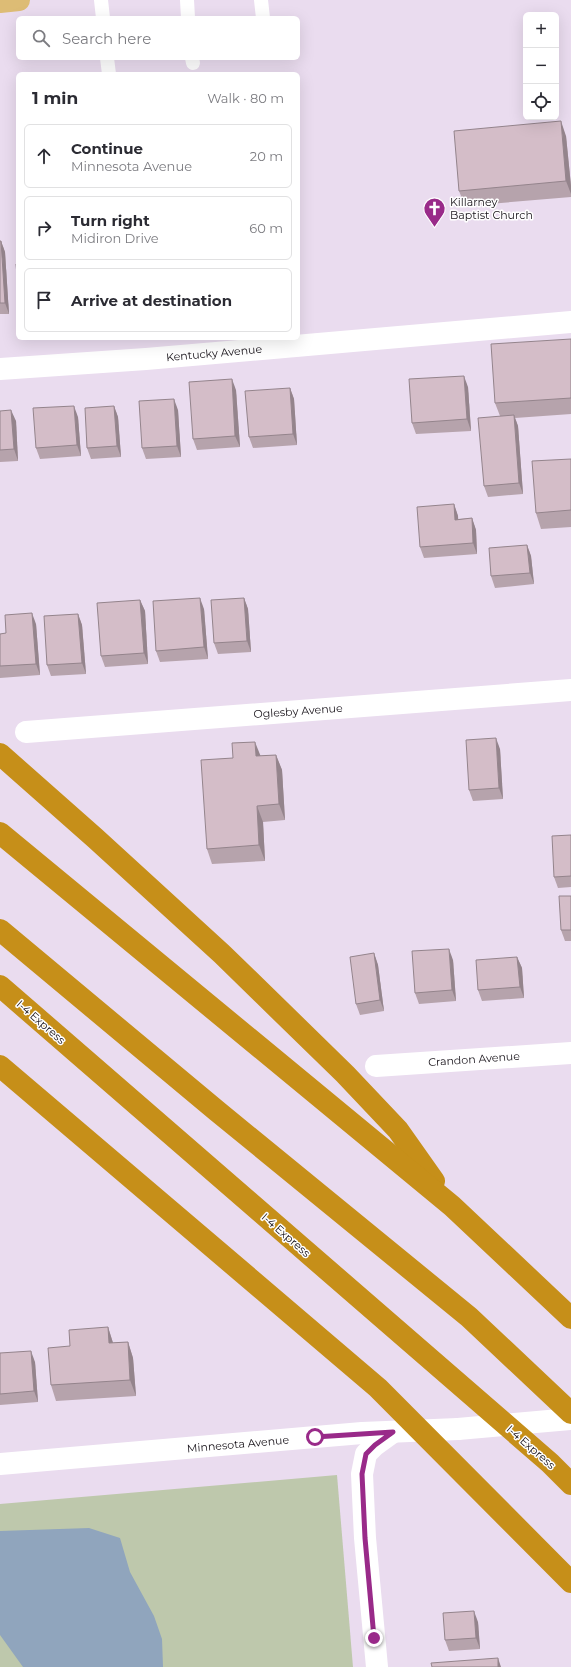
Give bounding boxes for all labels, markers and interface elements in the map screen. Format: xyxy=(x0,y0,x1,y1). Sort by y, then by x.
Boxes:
map controls xyxy=(523,12,559,120)
button: + xyxy=(523,12,559,48)
search box xyxy=(16,16,300,60)
icon: search xyxy=(30,27,52,49)
text: Search here xyxy=(62,29,151,48)
button: − xyxy=(523,48,559,84)
button: locate xyxy=(523,84,559,120)
text: 1 min xyxy=(32,88,78,108)
text: Walk · 80 m xyxy=(207,90,284,106)
text: Continue xyxy=(71,139,143,158)
icon: ahead xyxy=(33,145,55,167)
text: 20 m xyxy=(250,148,283,164)
text: Minnesota Avenue xyxy=(71,158,192,174)
church icon: Killarney Baptist Church xyxy=(421,195,447,228)
place label: Killarney Baptist Church xyxy=(450,195,533,222)
text: Turn right xyxy=(71,211,150,230)
icon: right xyxy=(33,217,55,239)
text: 60 m xyxy=(249,220,283,236)
text: Midiron Drive xyxy=(71,230,159,246)
icon: arrive xyxy=(33,289,55,311)
text: Arrive at destination xyxy=(71,291,232,310)
street label: Kentucky Avenue xyxy=(165,342,263,364)
street label: Oglesby Avenue xyxy=(253,701,343,721)
street label: I-4 Express xyxy=(14,997,69,1047)
street label: Crandon Avenue xyxy=(428,1049,521,1069)
street label: I-4 Express xyxy=(259,1210,314,1260)
street label: I-4 Express xyxy=(504,1422,559,1472)
route start xyxy=(306,1428,324,1446)
street label: Minnesota Avenue xyxy=(186,1433,290,1455)
route end xyxy=(365,1629,383,1647)

